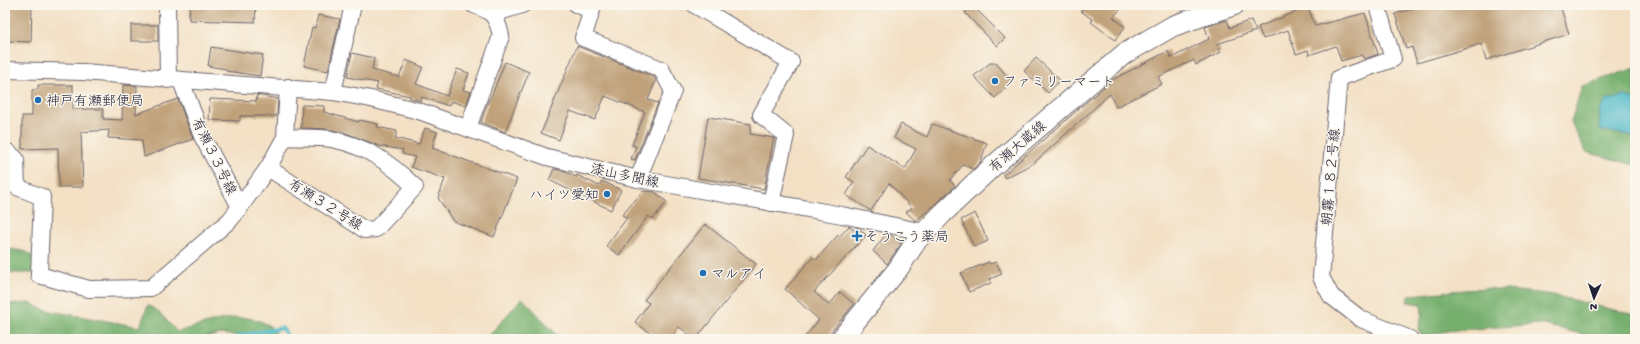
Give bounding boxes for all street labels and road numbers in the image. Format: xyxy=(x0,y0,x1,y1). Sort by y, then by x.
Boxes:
street label: 有瀬３３号線 xyxy=(187,116,239,199)
street label: 有瀬大蔵線 xyxy=(987,119,1051,177)
street label: 朝霧１８２号線 xyxy=(1320,128,1345,227)
street label: 漆山多聞線 xyxy=(588,162,660,193)
street label: 有瀬３２号線 xyxy=(285,177,365,236)

